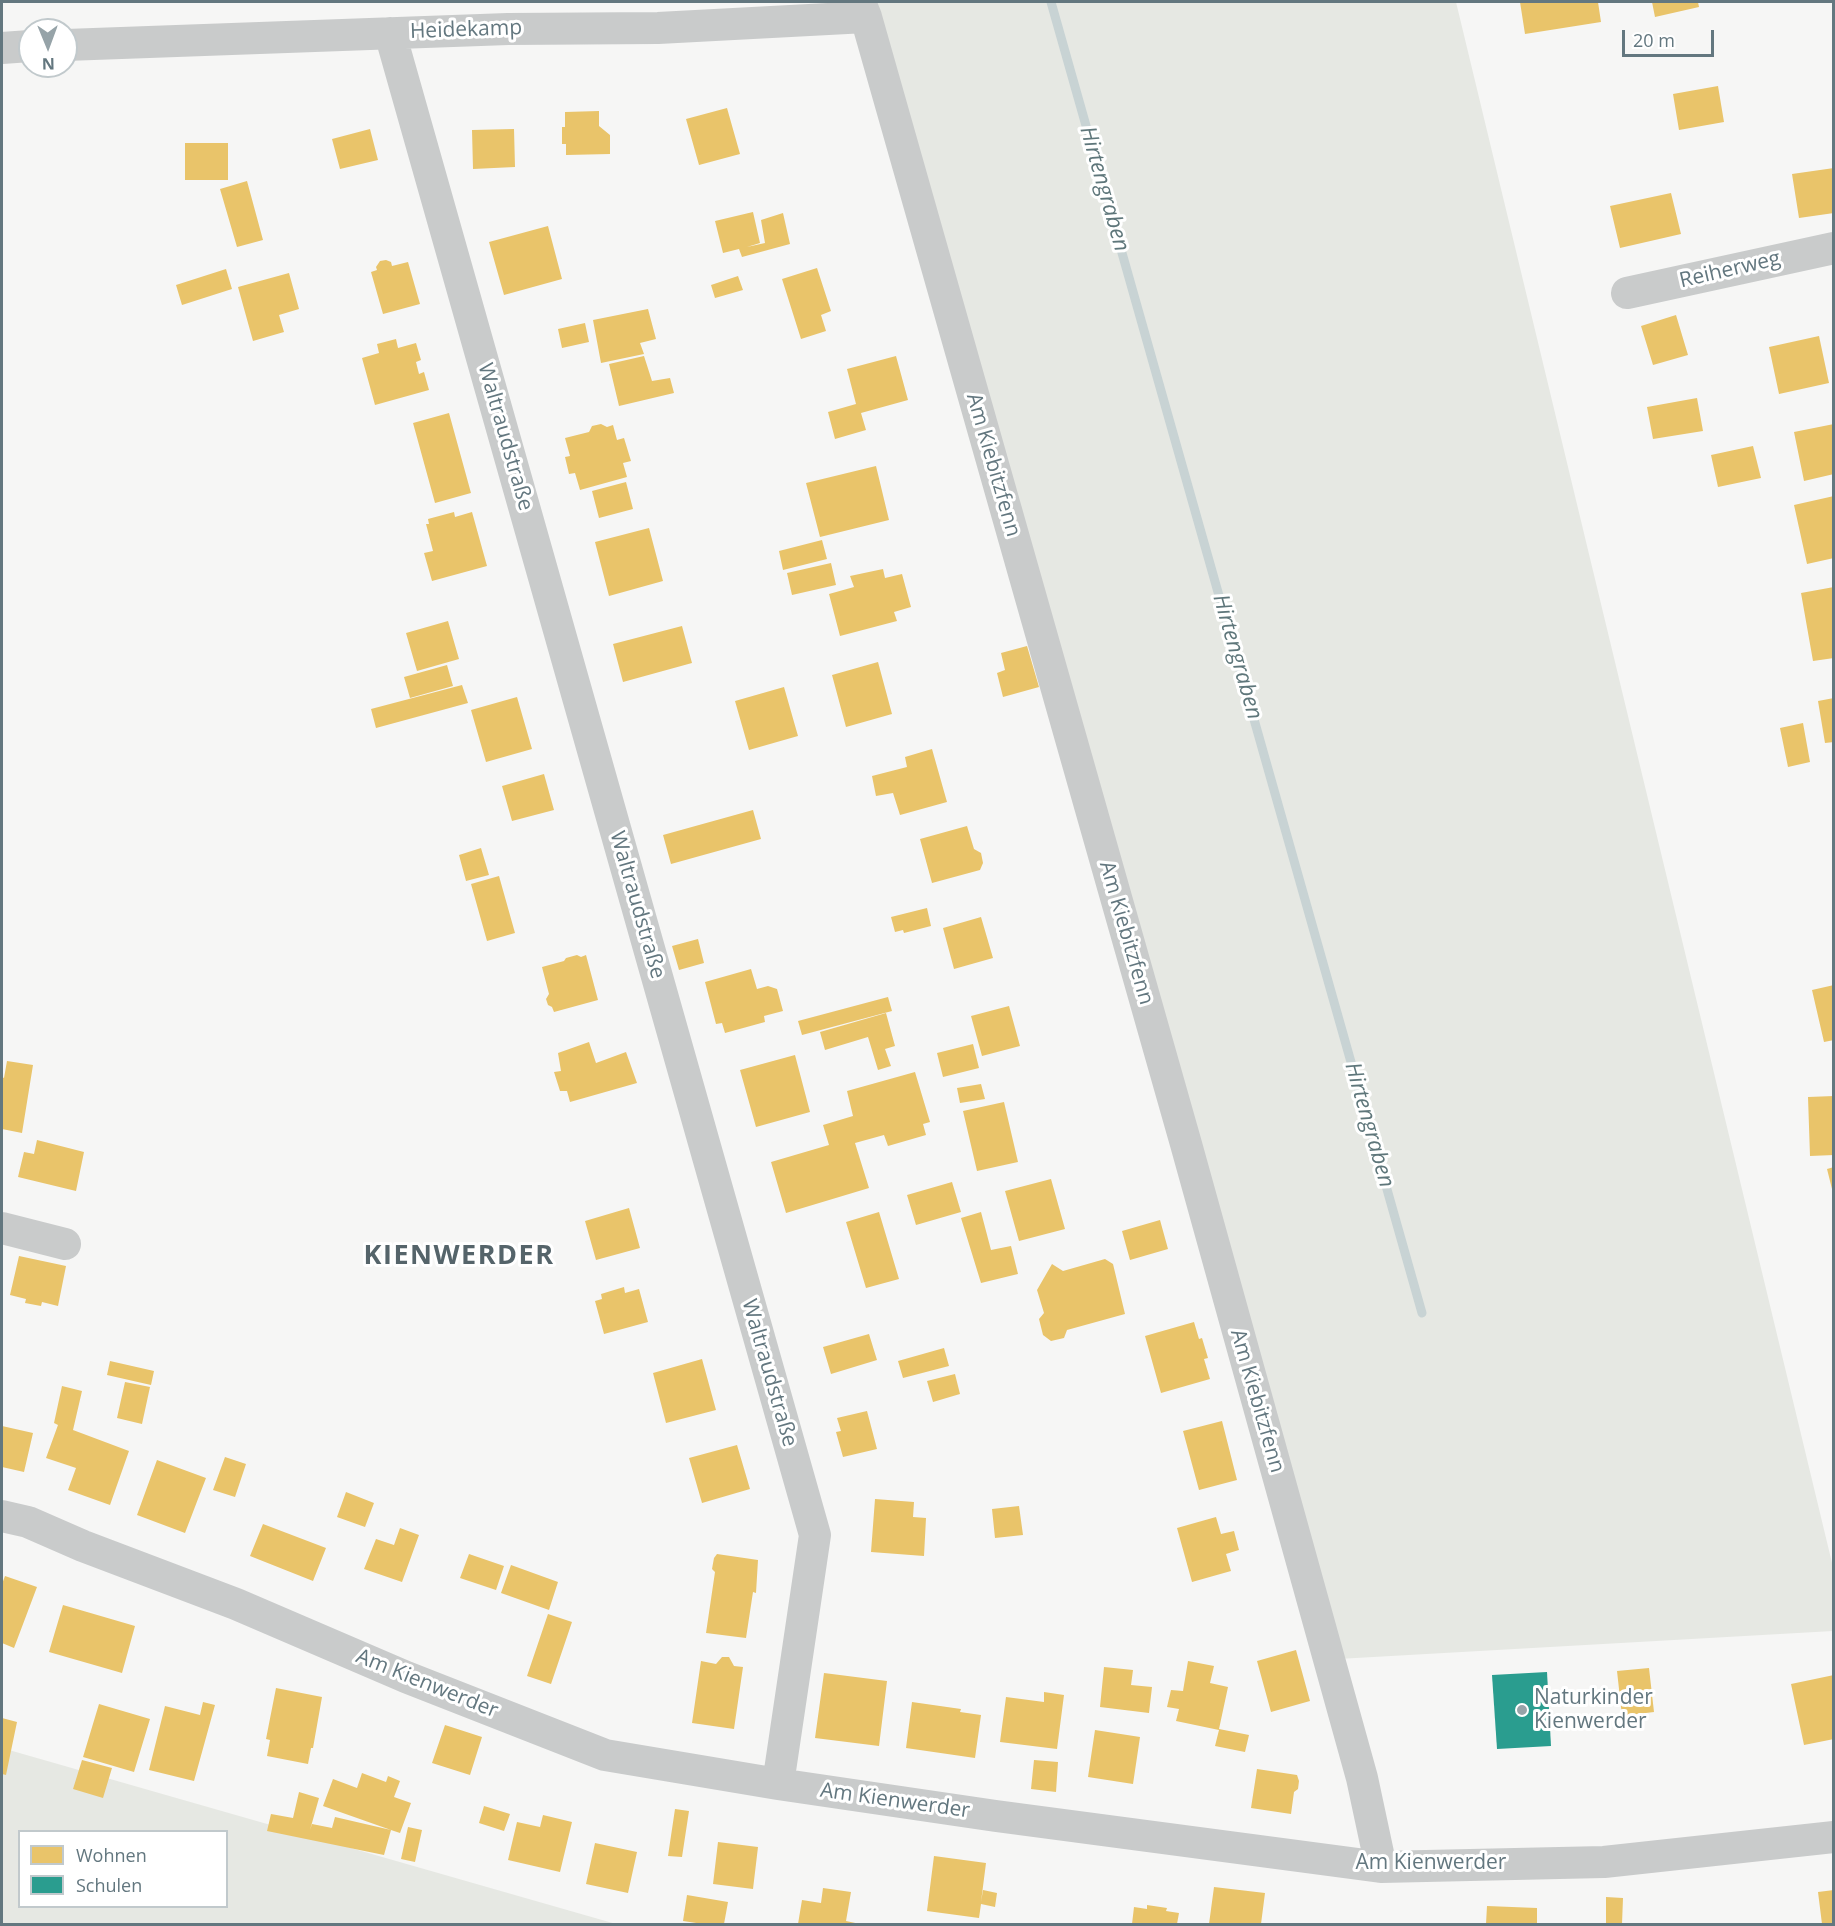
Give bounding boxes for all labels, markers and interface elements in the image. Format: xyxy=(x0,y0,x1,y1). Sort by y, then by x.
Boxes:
street label: Heidekamp xyxy=(409,15,523,45)
north arrow xyxy=(18,18,78,78)
scale bar xyxy=(1625,18,1716,56)
text: 20 m xyxy=(1633,28,1675,52)
text: N xyxy=(42,53,55,75)
water label: Hirtengraben xyxy=(1074,123,1134,255)
street label: Reiherweg xyxy=(1677,246,1783,294)
street label: Waltraudstraße xyxy=(472,360,538,514)
street label: Am Kiebitzfenn xyxy=(960,390,1026,540)
water label: Hirtengraben xyxy=(1207,591,1267,723)
street label: Waltraudstraße xyxy=(604,828,670,982)
street label: Am Kiebitzfenn xyxy=(1093,858,1159,1008)
water label: Hirtengraben xyxy=(1339,1059,1399,1191)
district label: KIENWERDER xyxy=(364,1240,554,1272)
street label: Waltraudstraße xyxy=(736,1296,802,1450)
street label: Am Kiebitzfenn xyxy=(1224,1326,1290,1476)
street label: Am Kienwerder xyxy=(352,1644,502,1724)
place label: Naturkinder Kienwerder xyxy=(1534,1685,1653,1735)
marker: Naturkinder Kienwerder xyxy=(1515,1703,1529,1717)
street label: Am Kienwerder xyxy=(819,1778,971,1824)
legend xyxy=(18,1830,228,1908)
text: Wohnen xyxy=(76,1843,147,1867)
street label: Am Kienwerder xyxy=(1356,1850,1506,1876)
text: Schulen xyxy=(76,1873,142,1897)

